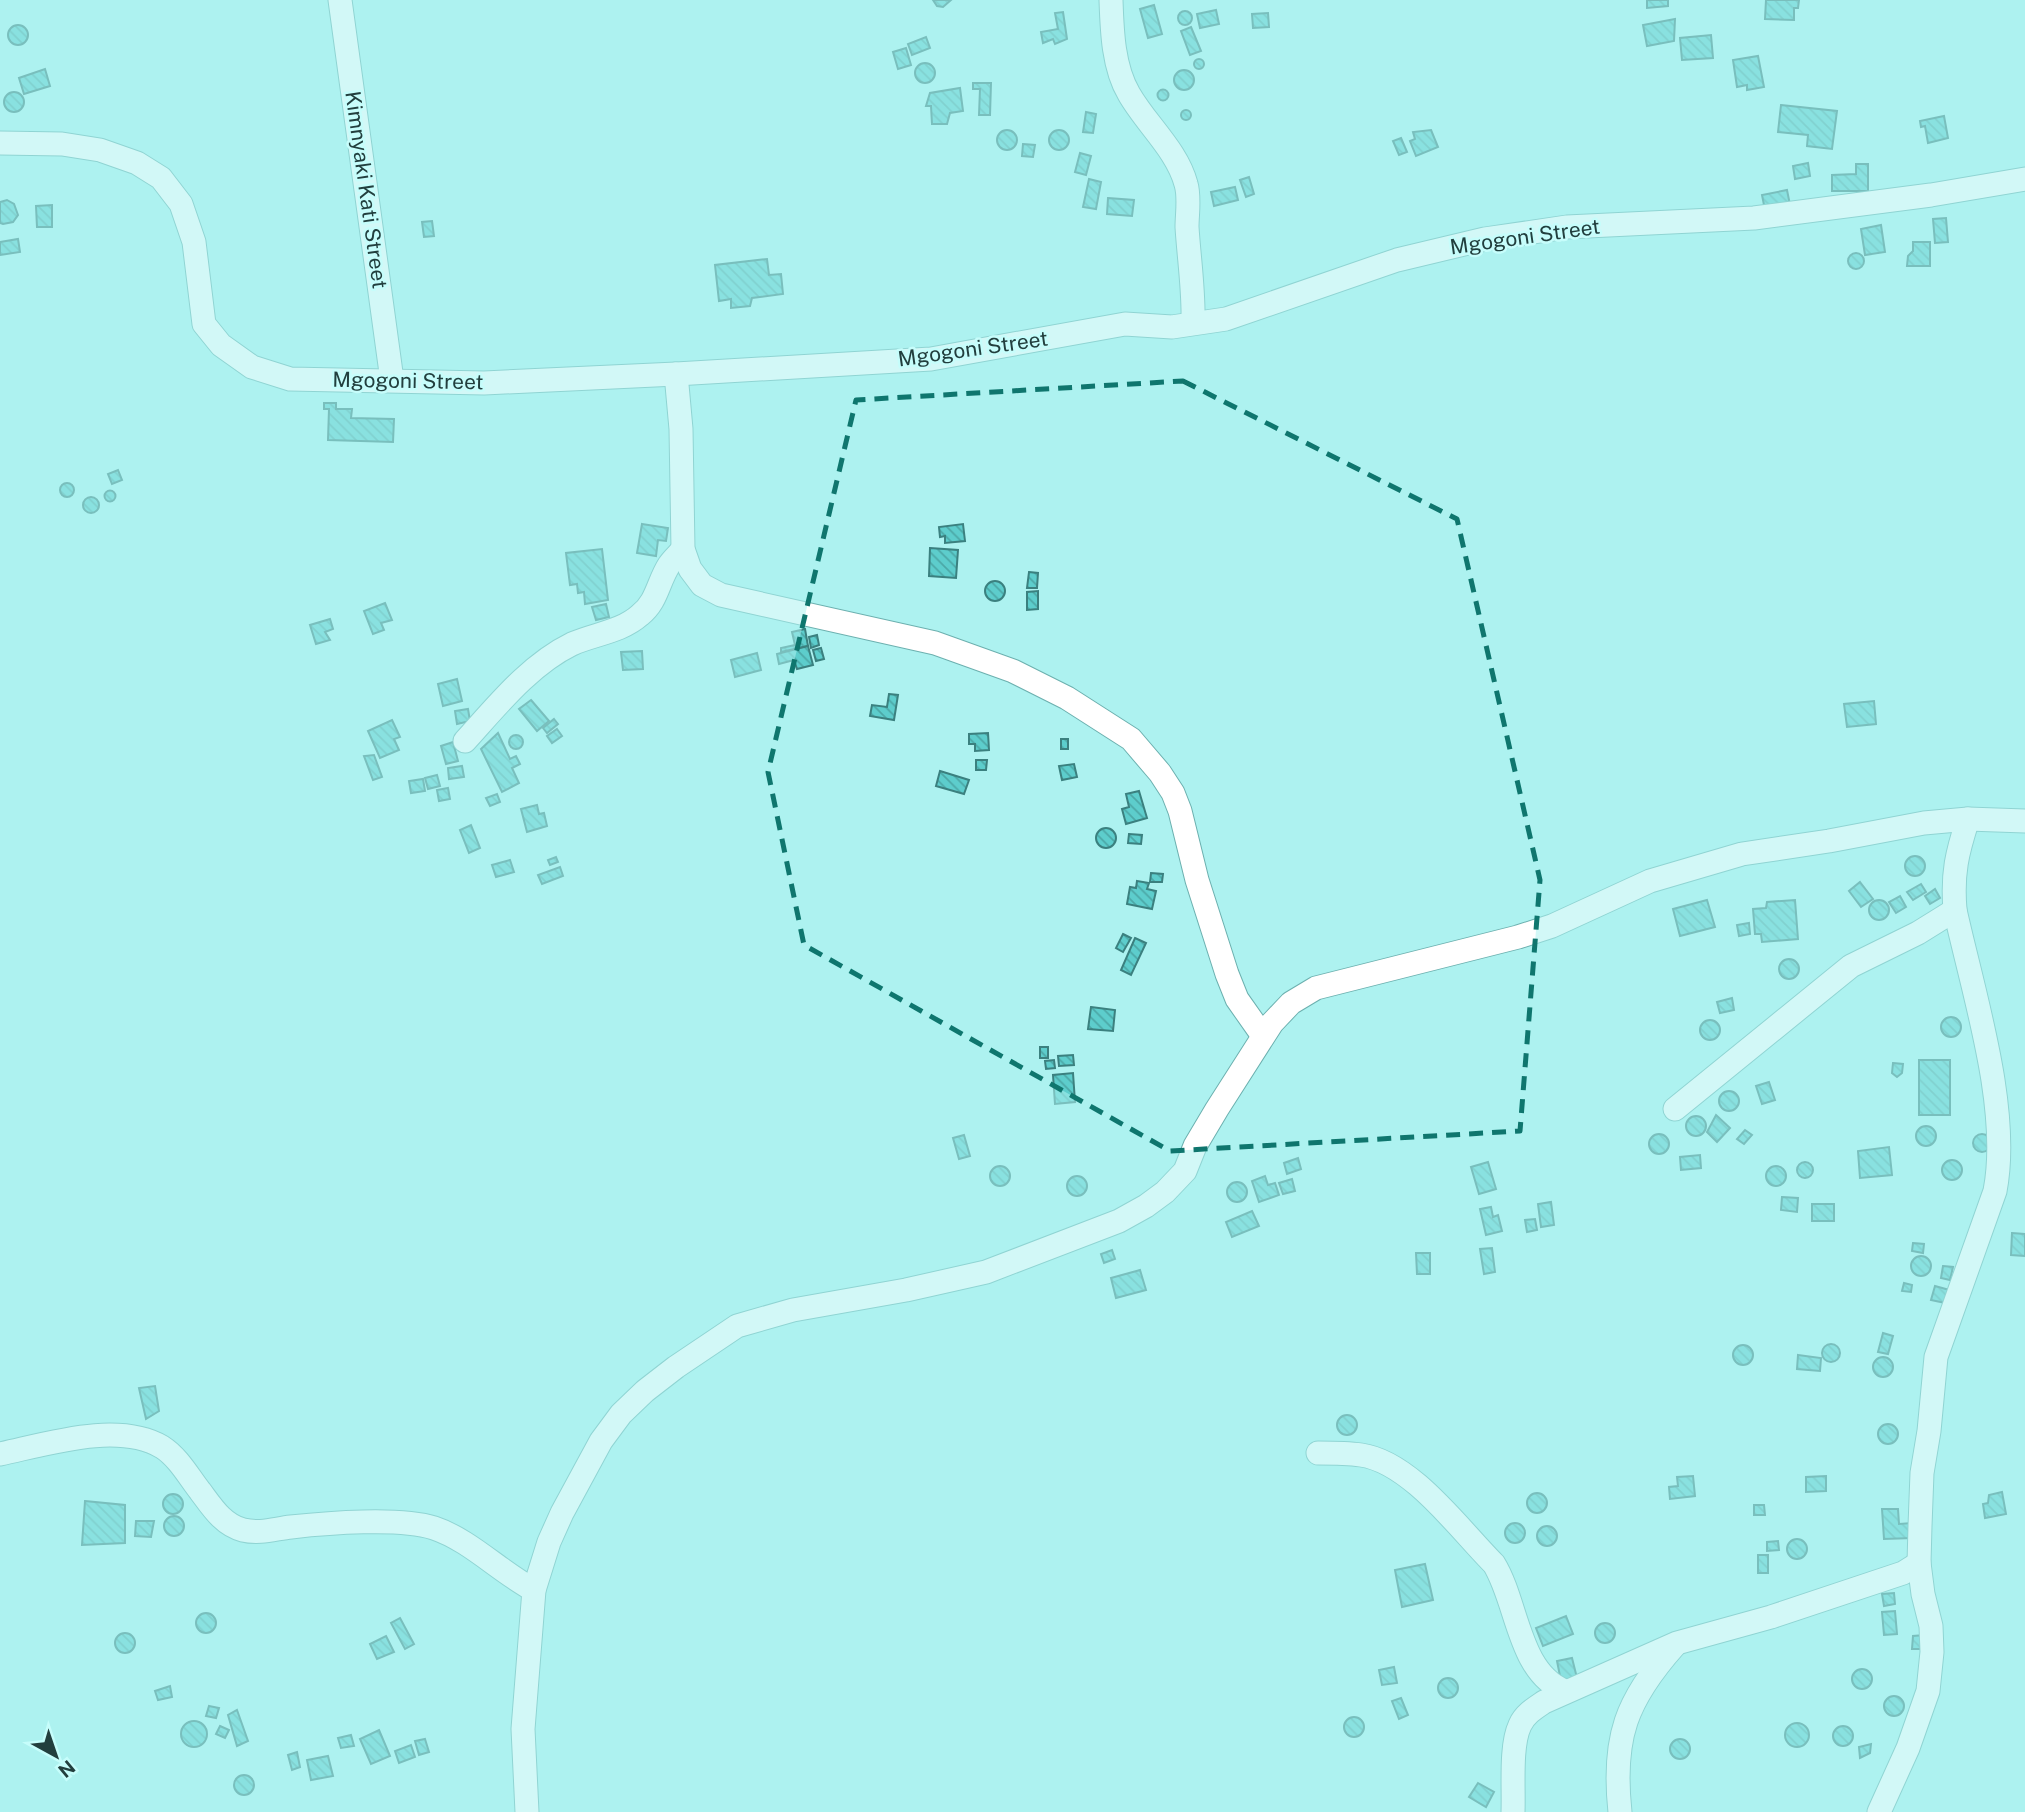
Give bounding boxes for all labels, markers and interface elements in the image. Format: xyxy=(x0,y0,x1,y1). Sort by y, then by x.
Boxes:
street label: Kimnyaki Kati Street xyxy=(340,89,393,290)
street label: Mgogoni Street xyxy=(1448,214,1602,259)
street label: Mgogoni Street xyxy=(896,326,1050,371)
street label: Mgogoni Street xyxy=(332,367,484,394)
north arrow xyxy=(21,1721,91,1791)
text: N xyxy=(54,1756,80,1782)

